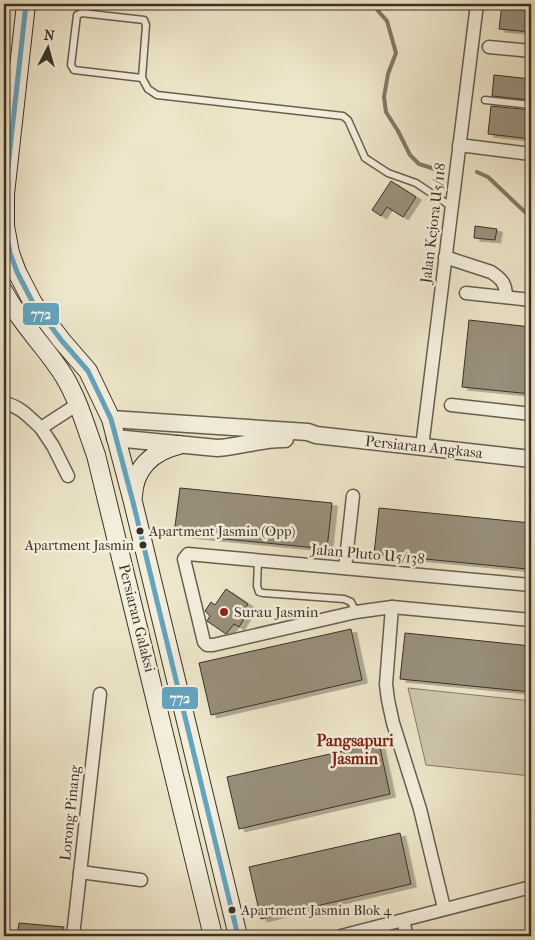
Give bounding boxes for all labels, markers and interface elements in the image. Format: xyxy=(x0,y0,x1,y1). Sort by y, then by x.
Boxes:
north arrow xyxy=(22,22,72,72)
text: N xyxy=(43,27,56,45)
street label: Jalan Kejora U5/118 xyxy=(417,162,449,285)
line badge: 772 xyxy=(22,302,60,326)
text: 772 xyxy=(30,306,51,323)
street label: Persiaran Angkasa xyxy=(364,432,485,462)
place label: Apartment Jasmin (Opp) xyxy=(148,523,296,540)
marker: Apartment Jasmin (Opp) xyxy=(135,526,145,536)
place label: Apartment Jasmin xyxy=(24,537,134,554)
marker: Apartment Jasmin xyxy=(138,540,148,550)
street label: Jalan Pluto U5/138 xyxy=(310,540,425,568)
street label: Persiaran Galaksi xyxy=(115,562,159,675)
place label: Surau Jasmin xyxy=(234,603,319,621)
marker: Surau Jasmin xyxy=(218,606,230,618)
line badge: 772 xyxy=(161,686,199,710)
text: 772 xyxy=(169,690,190,707)
district label: Pangsapuri Jasmin xyxy=(316,731,394,769)
street label: Lorong Pinang xyxy=(56,763,84,862)
place label: Apartment Jasmin Blok 4 xyxy=(240,902,392,919)
marker: Apartment Jasmin Blok 4 xyxy=(227,905,237,915)

